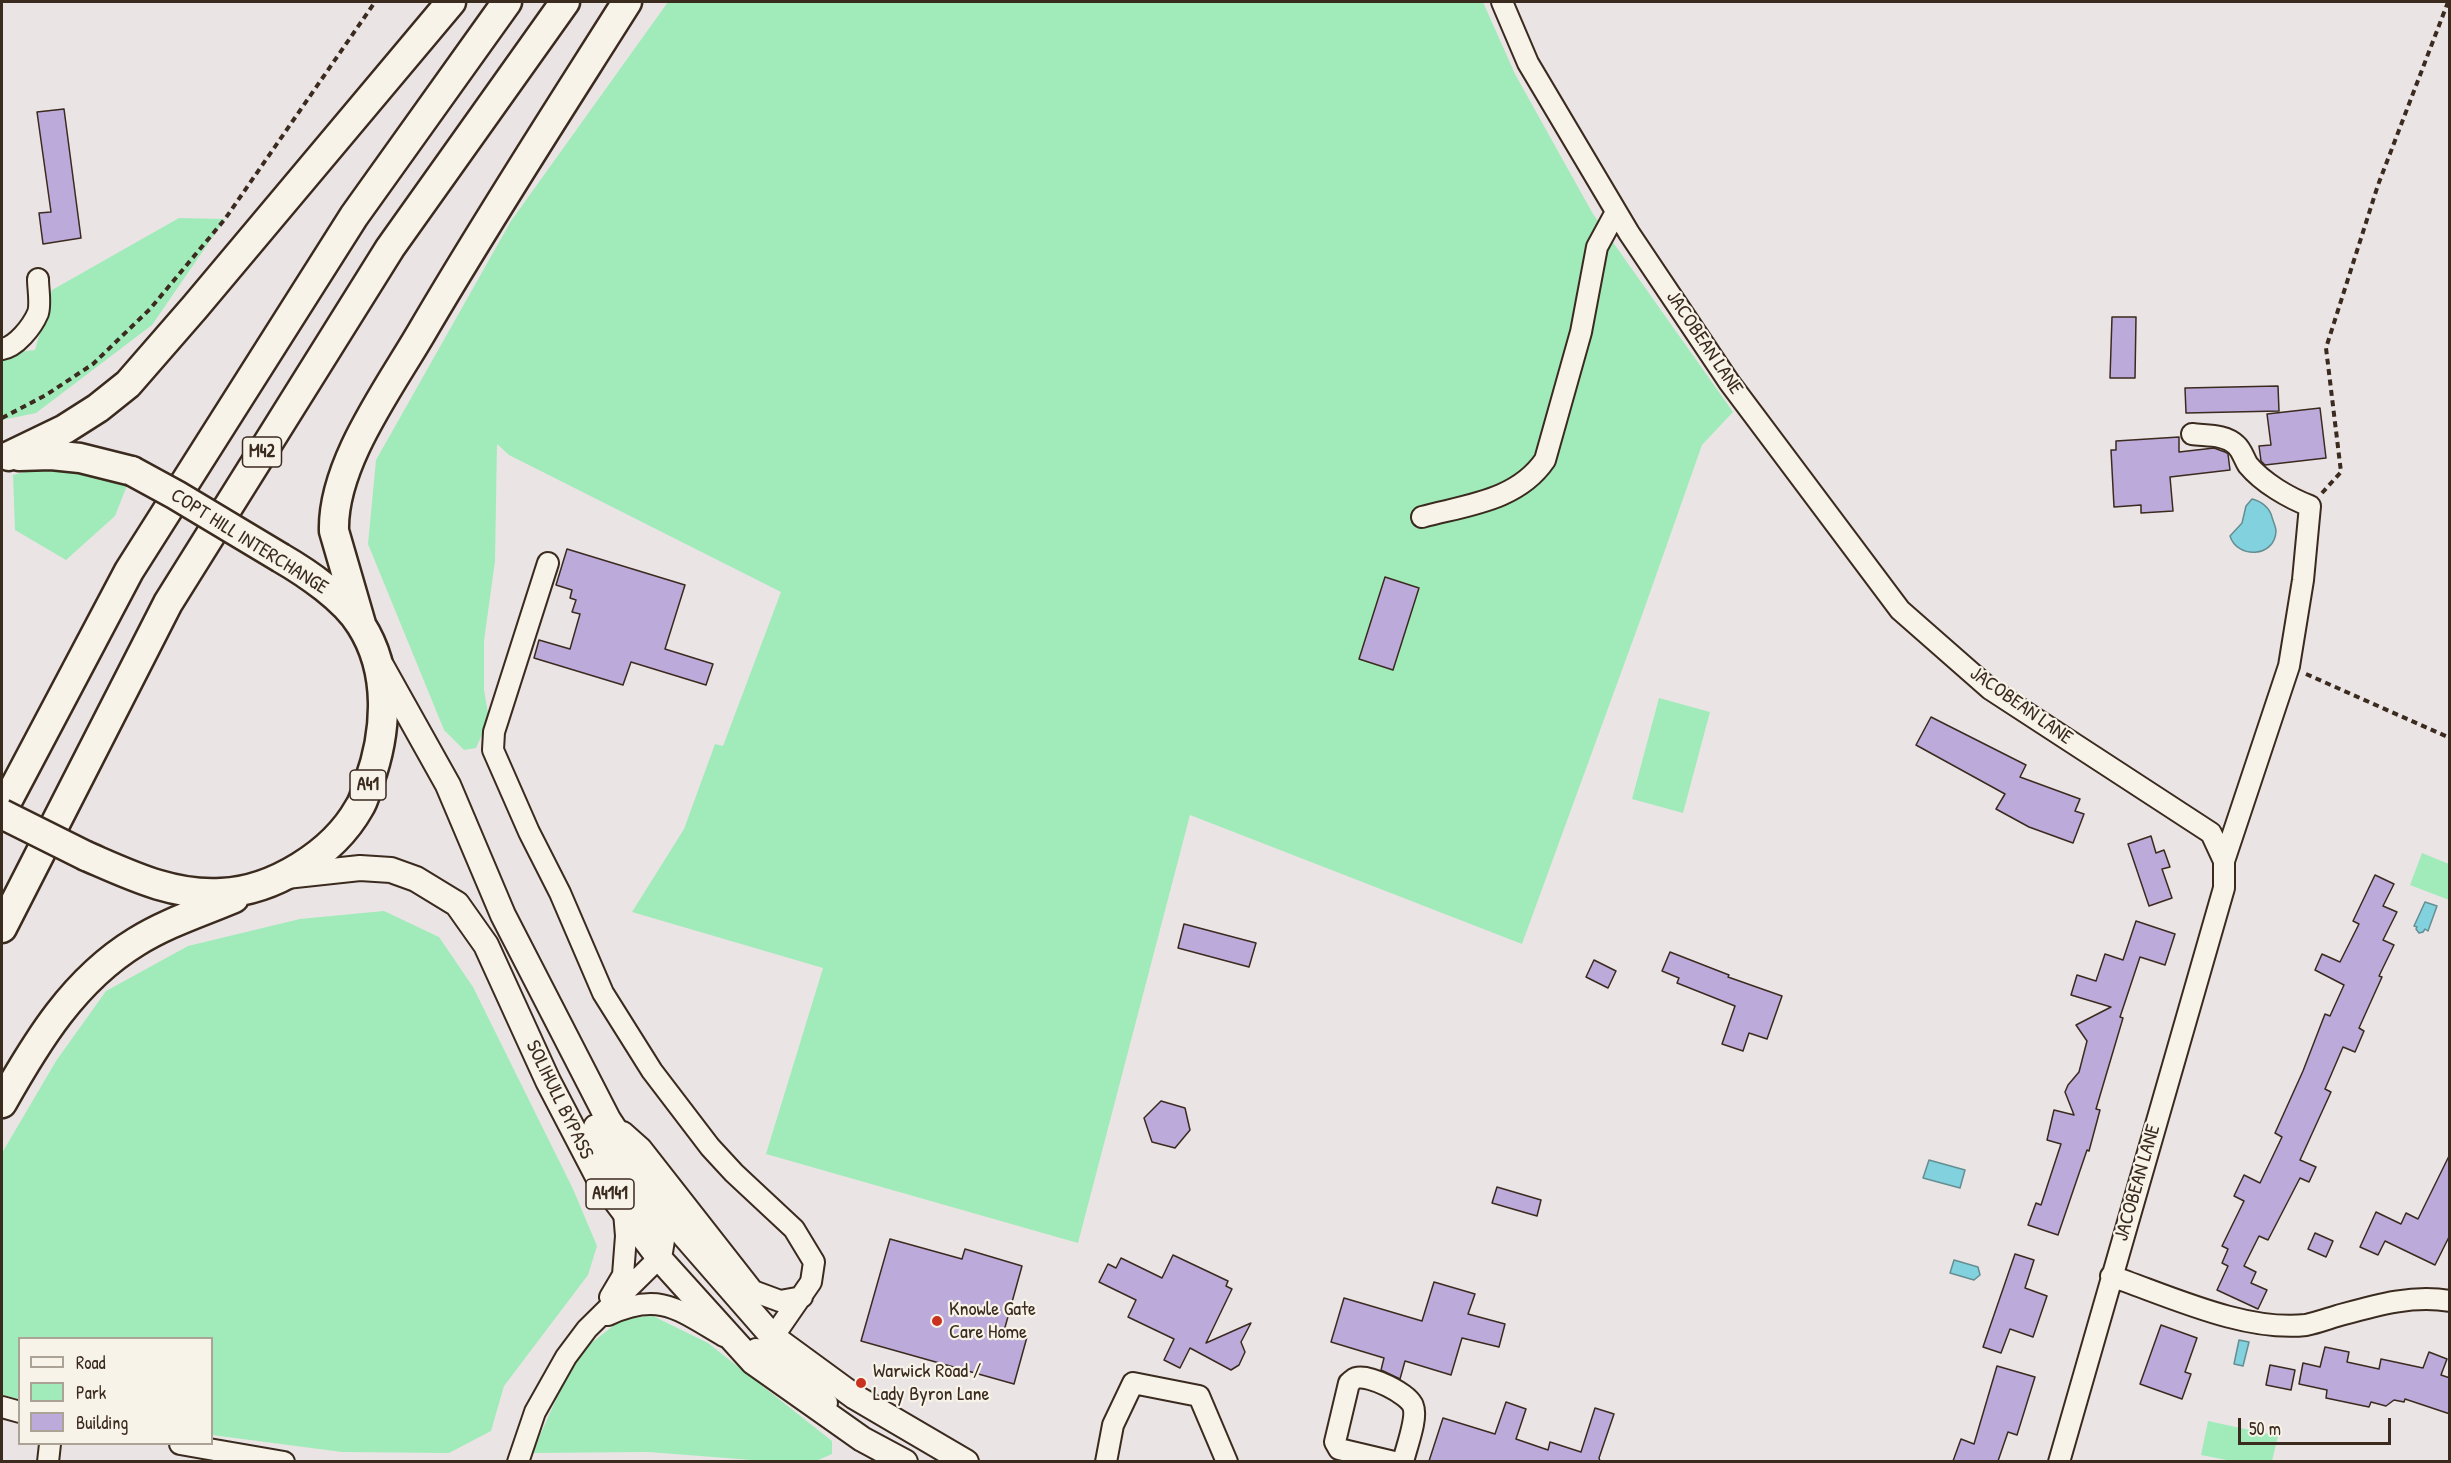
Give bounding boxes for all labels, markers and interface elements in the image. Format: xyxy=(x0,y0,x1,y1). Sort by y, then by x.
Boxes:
street label: JACOBEAN LANE xyxy=(1661,287,1747,399)
road number: M42 xyxy=(242,437,282,467)
street label: COPT HILL INTERCHANGE xyxy=(166,484,332,600)
street label: JACOBEAN LANE xyxy=(1965,662,2077,750)
road number: A41 xyxy=(350,770,386,800)
street label: SOLIHULL BYPASS xyxy=(520,1037,598,1163)
street label: JACOBEAN LANE xyxy=(2110,1122,2166,1244)
road number: A4141 xyxy=(586,1179,634,1209)
place label: Knowle Gate Care Home xyxy=(949,1298,1036,1345)
marker: Knowle Gate Care Home xyxy=(930,1314,944,1328)
legend xyxy=(18,1337,213,1445)
text: Road xyxy=(76,1350,106,1375)
place label: Warwick Road / Lady Byron Lane xyxy=(873,1360,989,1407)
marker: Warwick Road / Lady Byron Lane xyxy=(854,1376,868,1390)
text: Park xyxy=(76,1380,106,1405)
scale bar xyxy=(2241,1406,2394,1444)
text: Building xyxy=(76,1410,128,1435)
text: 50 m xyxy=(2249,1416,2281,1441)

